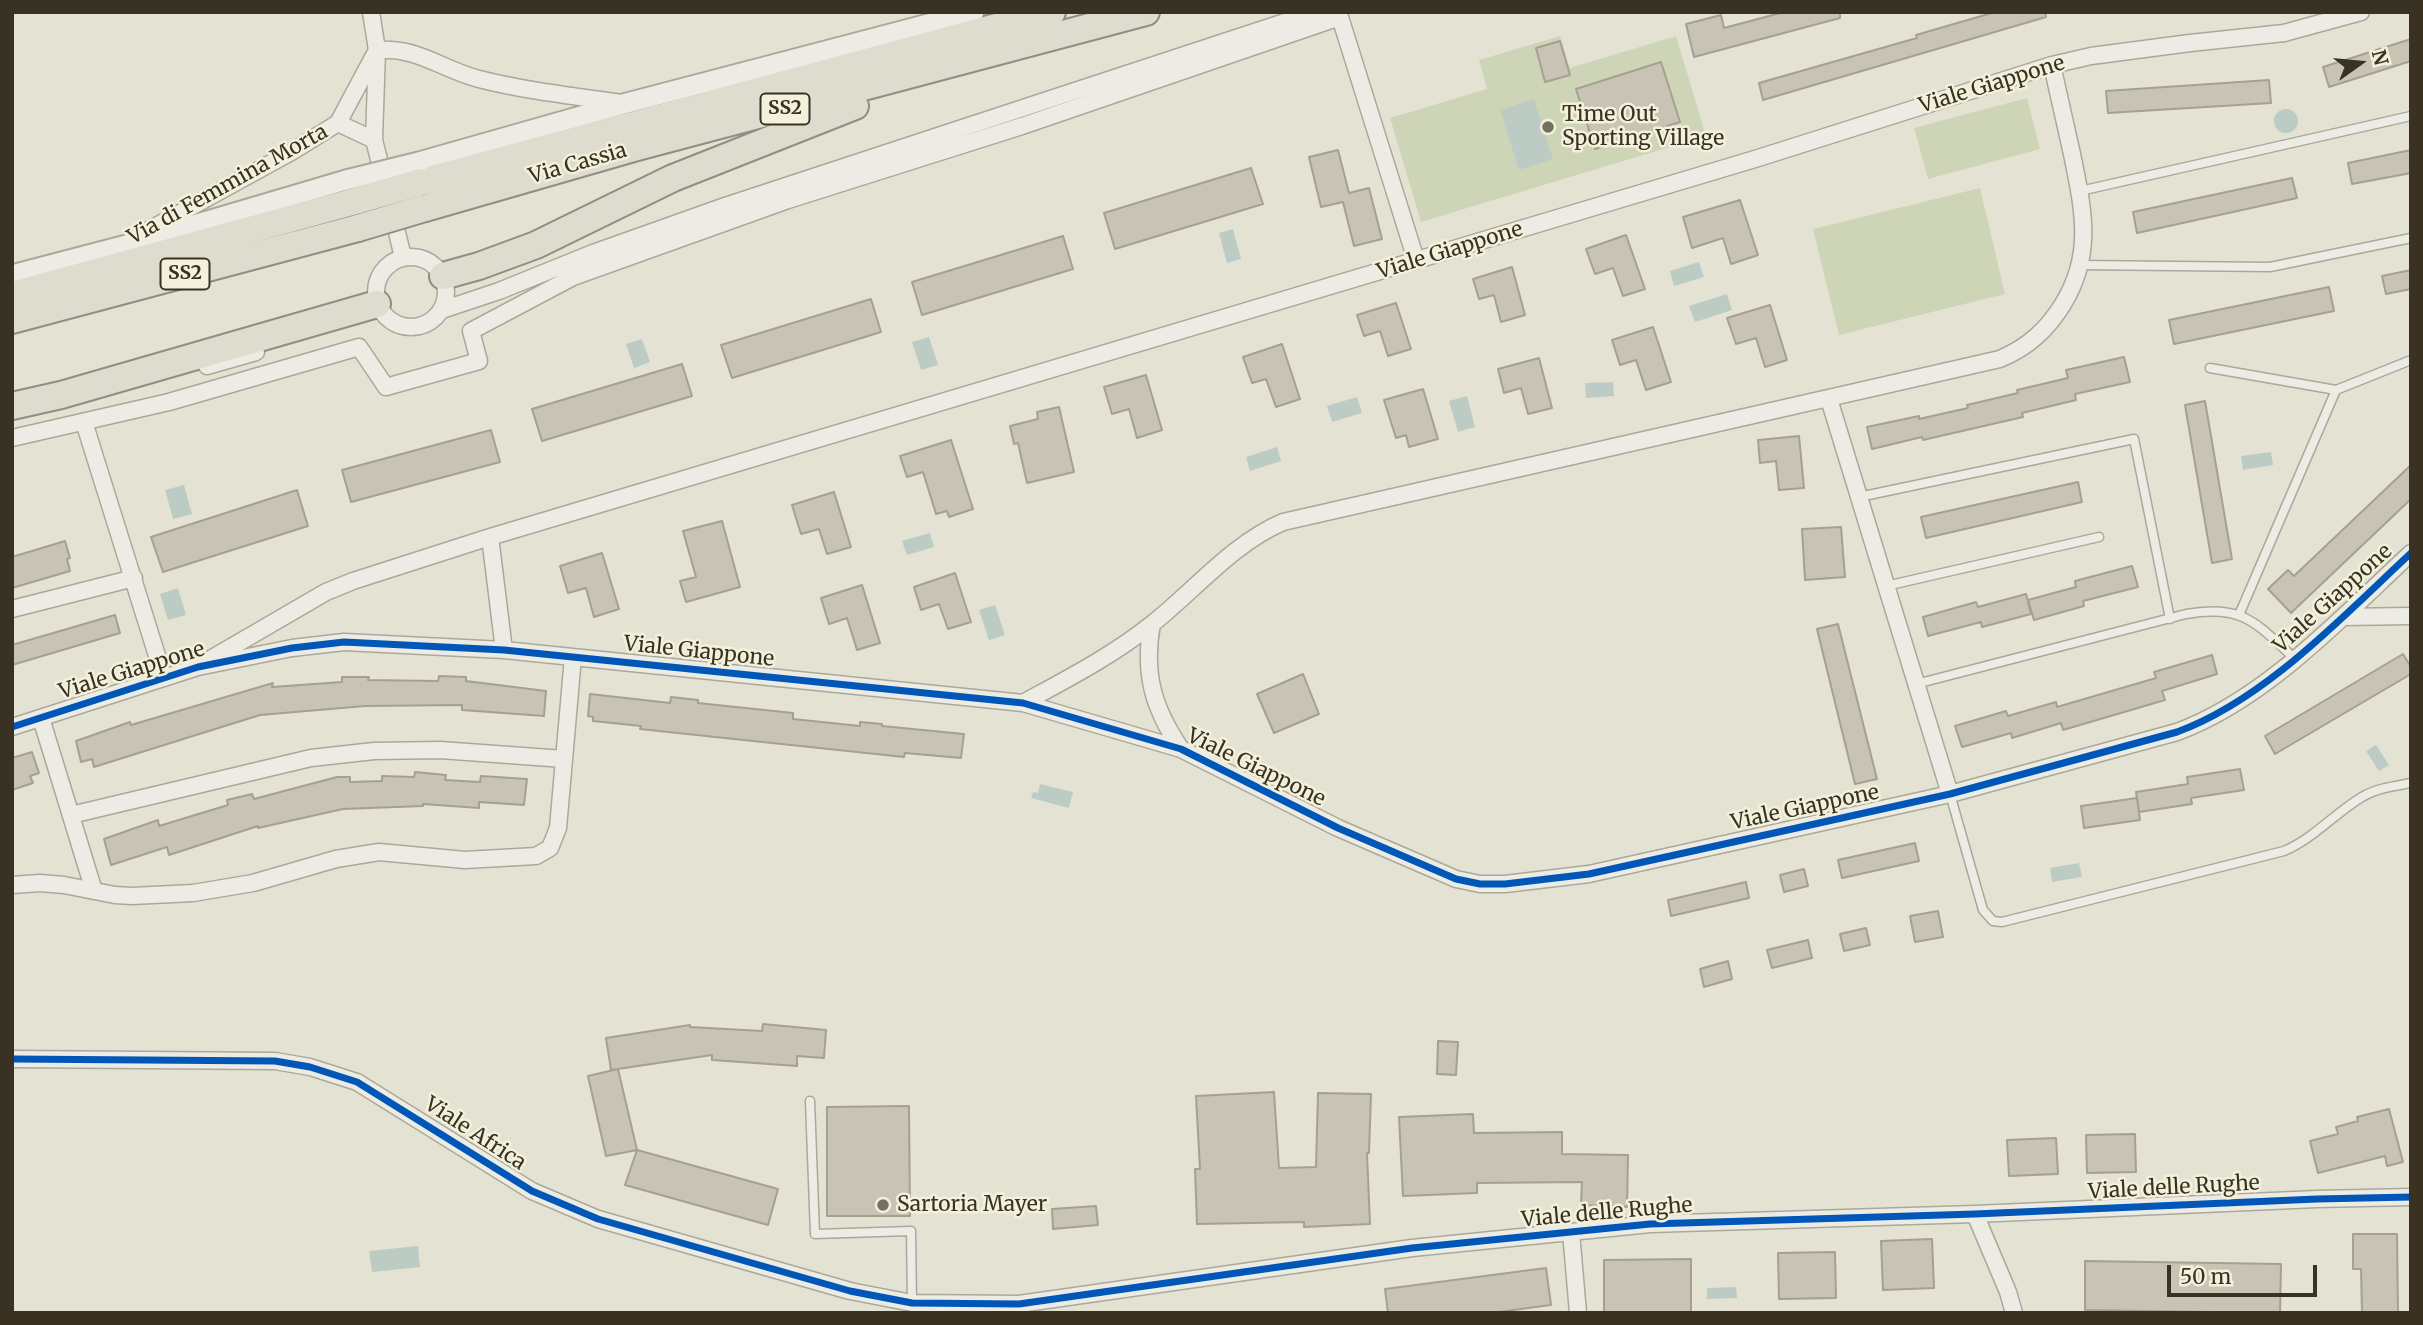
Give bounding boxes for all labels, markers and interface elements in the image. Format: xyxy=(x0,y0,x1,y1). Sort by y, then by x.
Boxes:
north arrow xyxy=(2325,28,2395,98)
text: N xyxy=(2367,47,2394,68)
street label: Viale Giappone xyxy=(1916,51,2068,119)
road number: SS2 xyxy=(760,94,810,124)
place label: Time Out Sporting Village xyxy=(1562,102,1724,152)
street label: Via di Femmina Morta xyxy=(124,119,332,251)
marker: Time Out Sporting Village xyxy=(1540,119,1556,135)
street label: Via Cassia xyxy=(526,138,630,190)
street label: Viale Giappone xyxy=(1374,217,1526,285)
road number: SS2 xyxy=(160,258,210,290)
street label: Viale Giappone xyxy=(2269,539,2397,659)
street label: Viale Giappone xyxy=(623,632,775,672)
street label: Viale Giappone xyxy=(56,637,208,705)
street label: Viale Giappone xyxy=(1183,724,1329,812)
street label: Viale Giappone xyxy=(1729,780,1881,836)
street label: Viale Africa xyxy=(420,1092,530,1176)
street label: Viale delle Rughe xyxy=(2088,1171,2260,1205)
place label: Sartoria Mayer xyxy=(897,1192,1047,1218)
street label: Viale delle Rughe xyxy=(1520,1193,1694,1233)
marker: Sartoria Mayer xyxy=(875,1197,891,1213)
scale bar xyxy=(2171,1252,2322,1296)
text: 50 m xyxy=(2180,1263,2231,1290)

